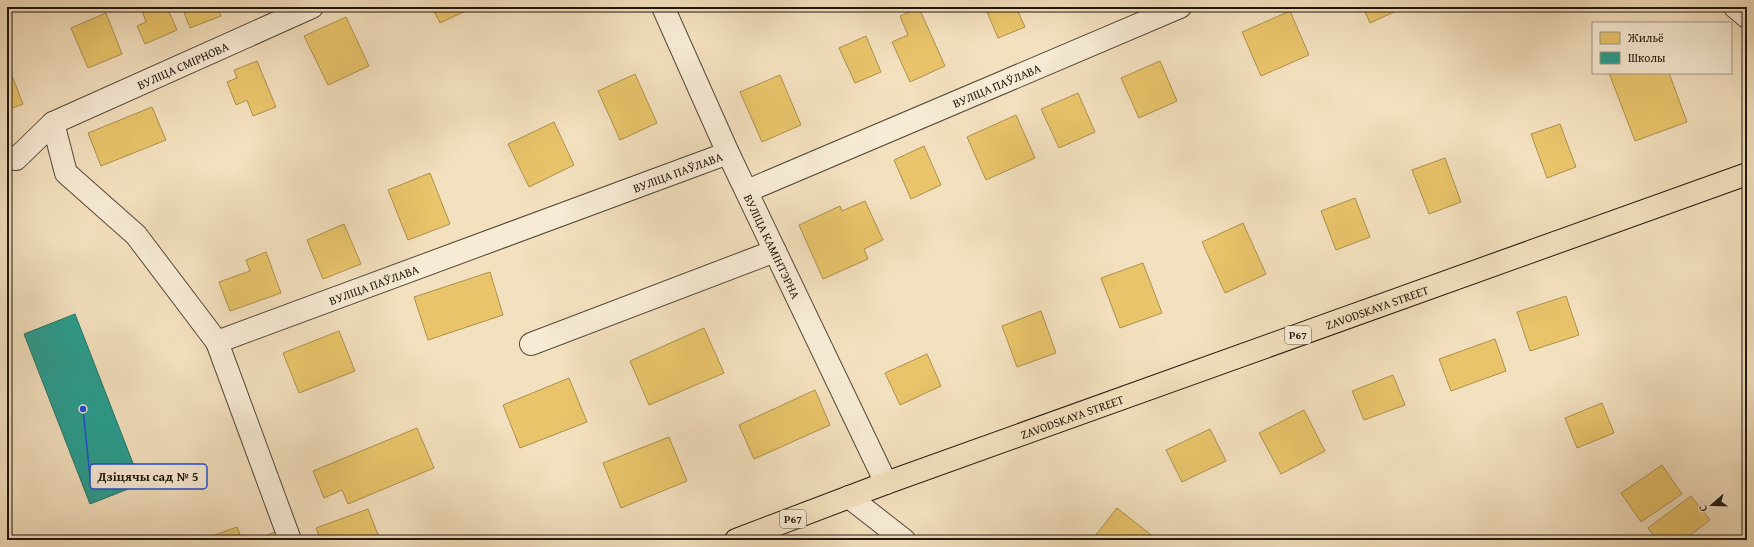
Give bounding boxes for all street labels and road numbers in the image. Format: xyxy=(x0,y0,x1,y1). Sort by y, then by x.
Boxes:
street label: ВУЛІЦА СМІРНОВА xyxy=(134,37,232,93)
street label: ВУЛІЦА ПАЎЛАВА xyxy=(950,58,1044,111)
street label: ВУЛІЦА ПАЎЛАВА xyxy=(630,147,725,196)
street label: ВУЛІЦА КАМІНТЭРНА xyxy=(740,191,805,302)
street label: ВУЛІЦА ПАЎЛАВА xyxy=(326,259,422,308)
street label: ZAVODSKAYA STREET xyxy=(1323,280,1431,333)
road number: Р67 xyxy=(1285,326,1311,344)
street label: ZAVODSKAYA STREET xyxy=(1018,390,1126,443)
road number: Р67 xyxy=(780,510,806,528)

